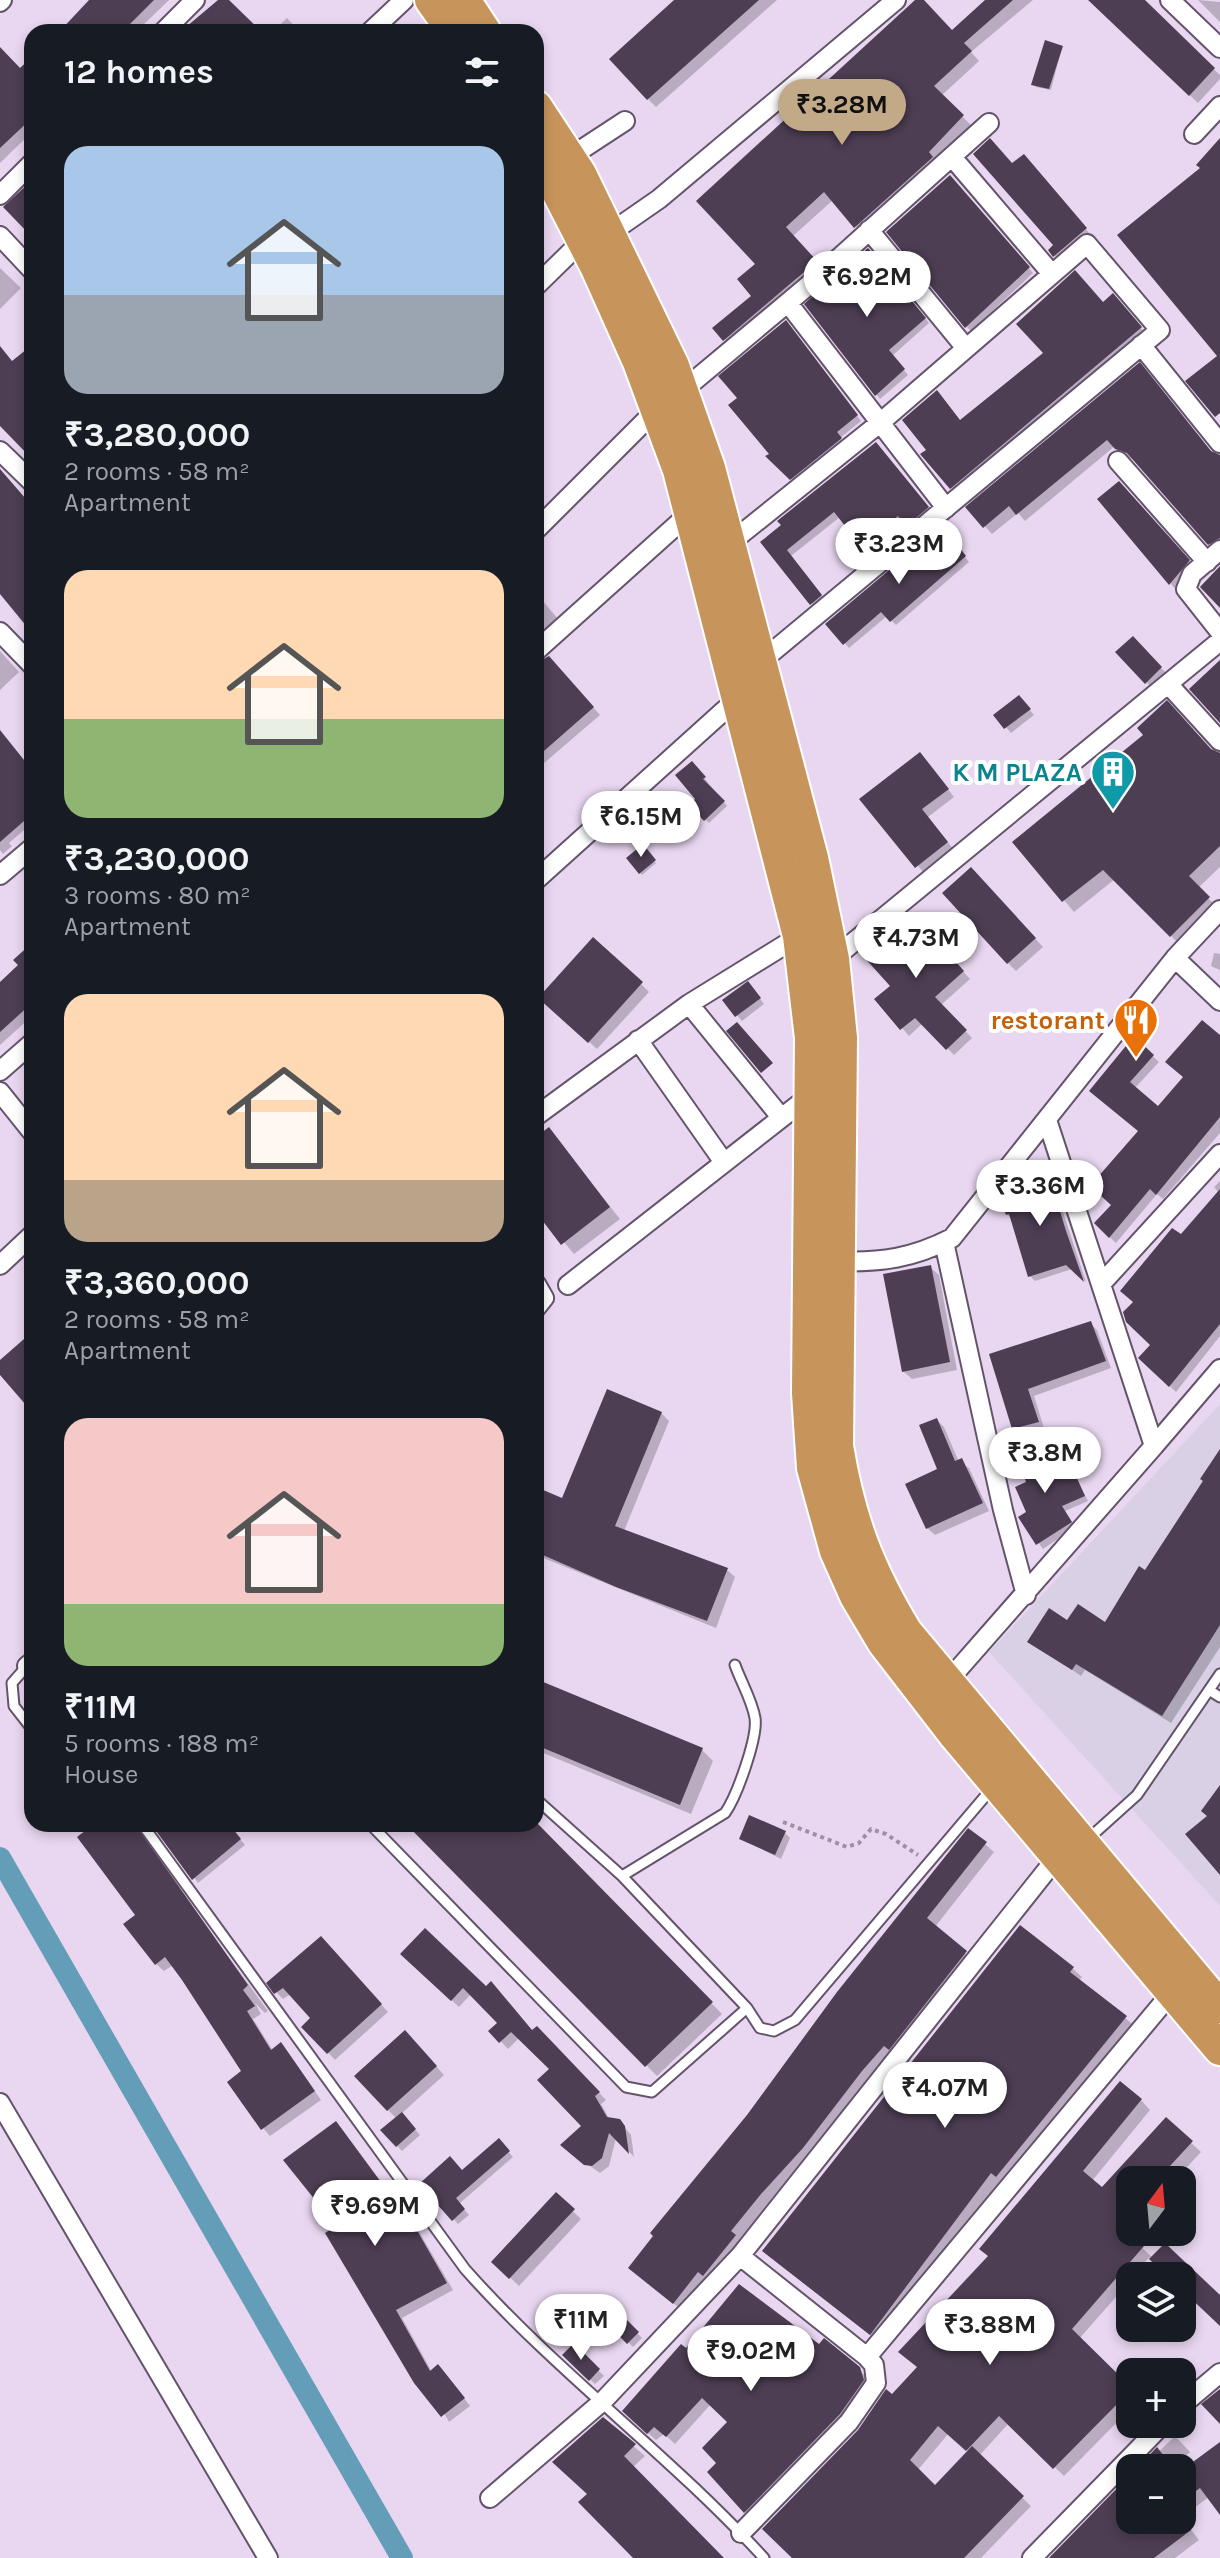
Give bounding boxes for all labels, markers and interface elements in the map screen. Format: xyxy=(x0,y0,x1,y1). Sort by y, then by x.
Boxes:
icon: filters xyxy=(460,50,504,94)
text: 12 homes xyxy=(64,52,214,92)
pin: ₹3.28M xyxy=(777,79,907,147)
text: ₹3.28M xyxy=(796,89,888,120)
icon: home xyxy=(212,198,356,342)
pin: ₹6.92M xyxy=(802,251,932,319)
text: ₹6.92M xyxy=(822,261,912,292)
text: ₹3,280,000 xyxy=(64,415,250,455)
text: 2 rooms · 58 m² xyxy=(64,456,250,487)
text: Apartment xyxy=(64,487,191,518)
pin: ₹3.23M xyxy=(834,518,964,586)
text: ₹3.23M xyxy=(853,528,945,559)
icon: home xyxy=(212,622,356,766)
building icon: K M PLAZA xyxy=(1089,748,1137,811)
place label: K M PLAZA xyxy=(952,757,1082,788)
pin: ₹6.15M xyxy=(576,791,706,859)
text: ₹6.15M xyxy=(599,801,683,832)
text: ₹3,230,000 xyxy=(64,839,250,879)
text: 3 rooms · 80 m² xyxy=(64,880,251,911)
text: Apartment xyxy=(64,911,191,942)
pin: ₹4.73M xyxy=(851,912,981,980)
text: ₹4.73M xyxy=(872,922,960,953)
restaurant icon: restorant xyxy=(1112,996,1160,1059)
place label: restorant xyxy=(990,1005,1105,1036)
icon: home xyxy=(212,1046,356,1190)
pin: ₹3.36M xyxy=(975,1160,1105,1228)
text: ₹3.36M xyxy=(994,1170,1086,1201)
text: ₹3,360,000 xyxy=(64,1263,250,1303)
text: 2 rooms · 58 m² xyxy=(64,1304,250,1335)
text: Apartment xyxy=(64,1335,191,1366)
pin: ₹3.8M xyxy=(989,1427,1101,1495)
text: ₹3.8M xyxy=(1007,1437,1083,1468)
icon: home xyxy=(212,1470,356,1614)
text: ₹11M xyxy=(64,1687,137,1727)
text: 5 rooms · 188 m² xyxy=(64,1728,259,1759)
text: House xyxy=(64,1759,138,1790)
pin: ₹4.07M xyxy=(880,2062,1010,2130)
text: ₹4.07M xyxy=(901,2072,989,2103)
north arrow xyxy=(1116,2166,1196,2246)
map controls xyxy=(1116,2166,1196,2534)
pin: ₹9.69M xyxy=(310,2180,440,2248)
text: ₹9.69M xyxy=(330,2190,420,2221)
button: layers xyxy=(1116,2262,1196,2342)
pin: ₹11M xyxy=(534,2294,628,2362)
pin: ₹3.88M xyxy=(925,2299,1055,2367)
text: ₹11M xyxy=(553,2304,609,2335)
text: ₹3.88M xyxy=(944,2309,1037,2340)
pin: ₹9.02M xyxy=(686,2325,816,2393)
text: ₹9.02M xyxy=(705,2335,797,2366)
button: + xyxy=(1116,2358,1196,2438)
button: − xyxy=(1116,2454,1196,2534)

